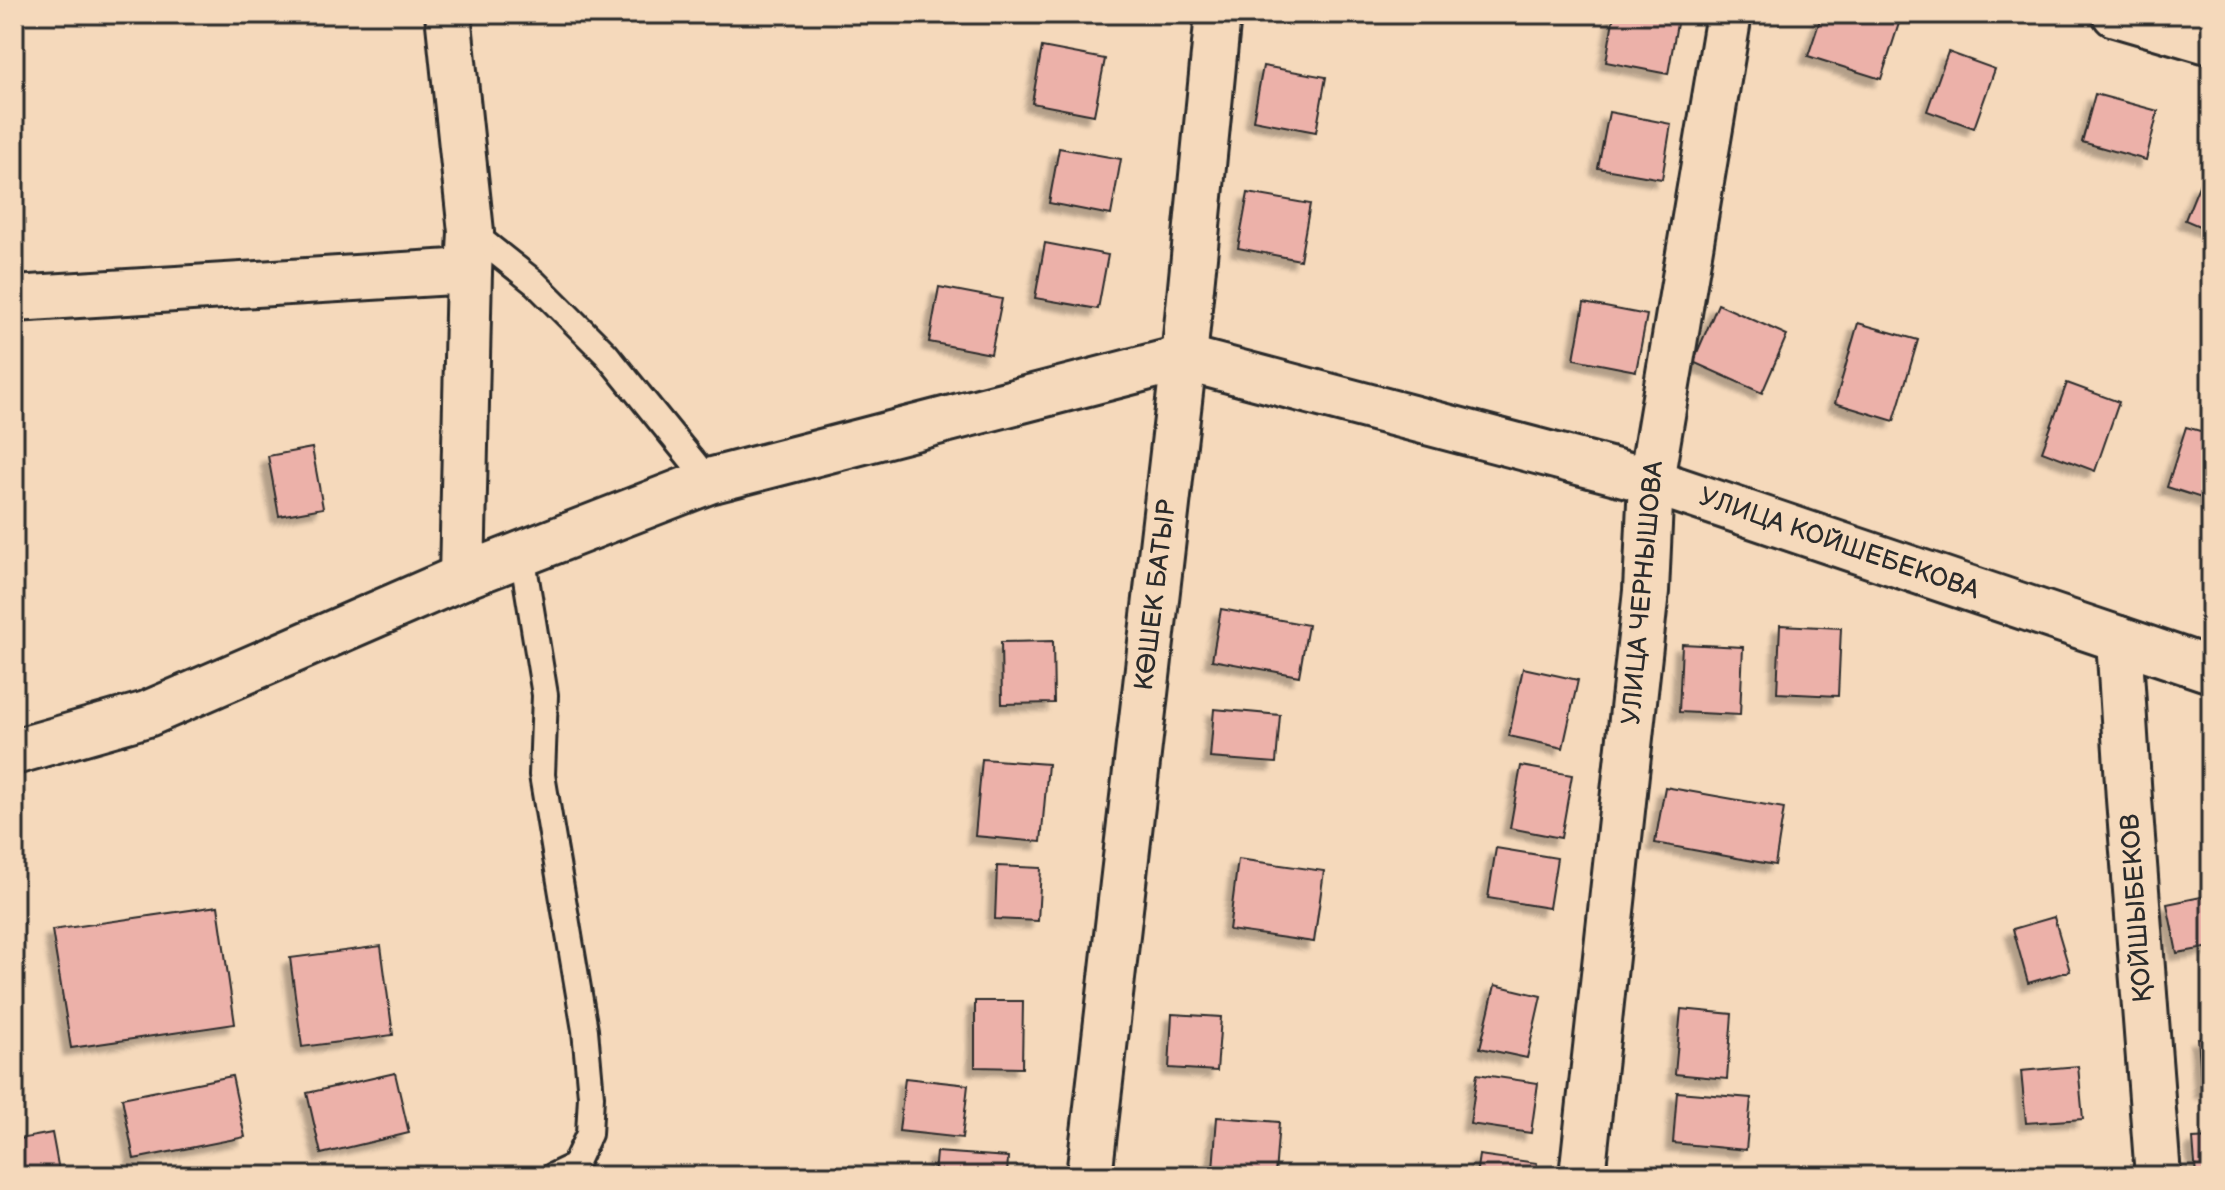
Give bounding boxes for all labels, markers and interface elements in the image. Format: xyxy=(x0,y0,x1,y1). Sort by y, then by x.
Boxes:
street label: УЛИЦА ЧЕРНЫШОВА xyxy=(1616,459,1670,726)
street label: УЛИЦА КОЙШЕБЕКОВА xyxy=(1695,481,1983,607)
street label: КӨШЕК БАТЫР xyxy=(1129,497,1183,692)
street label: ҚОЙШЫБЕКОВ xyxy=(2115,813,2159,1003)

